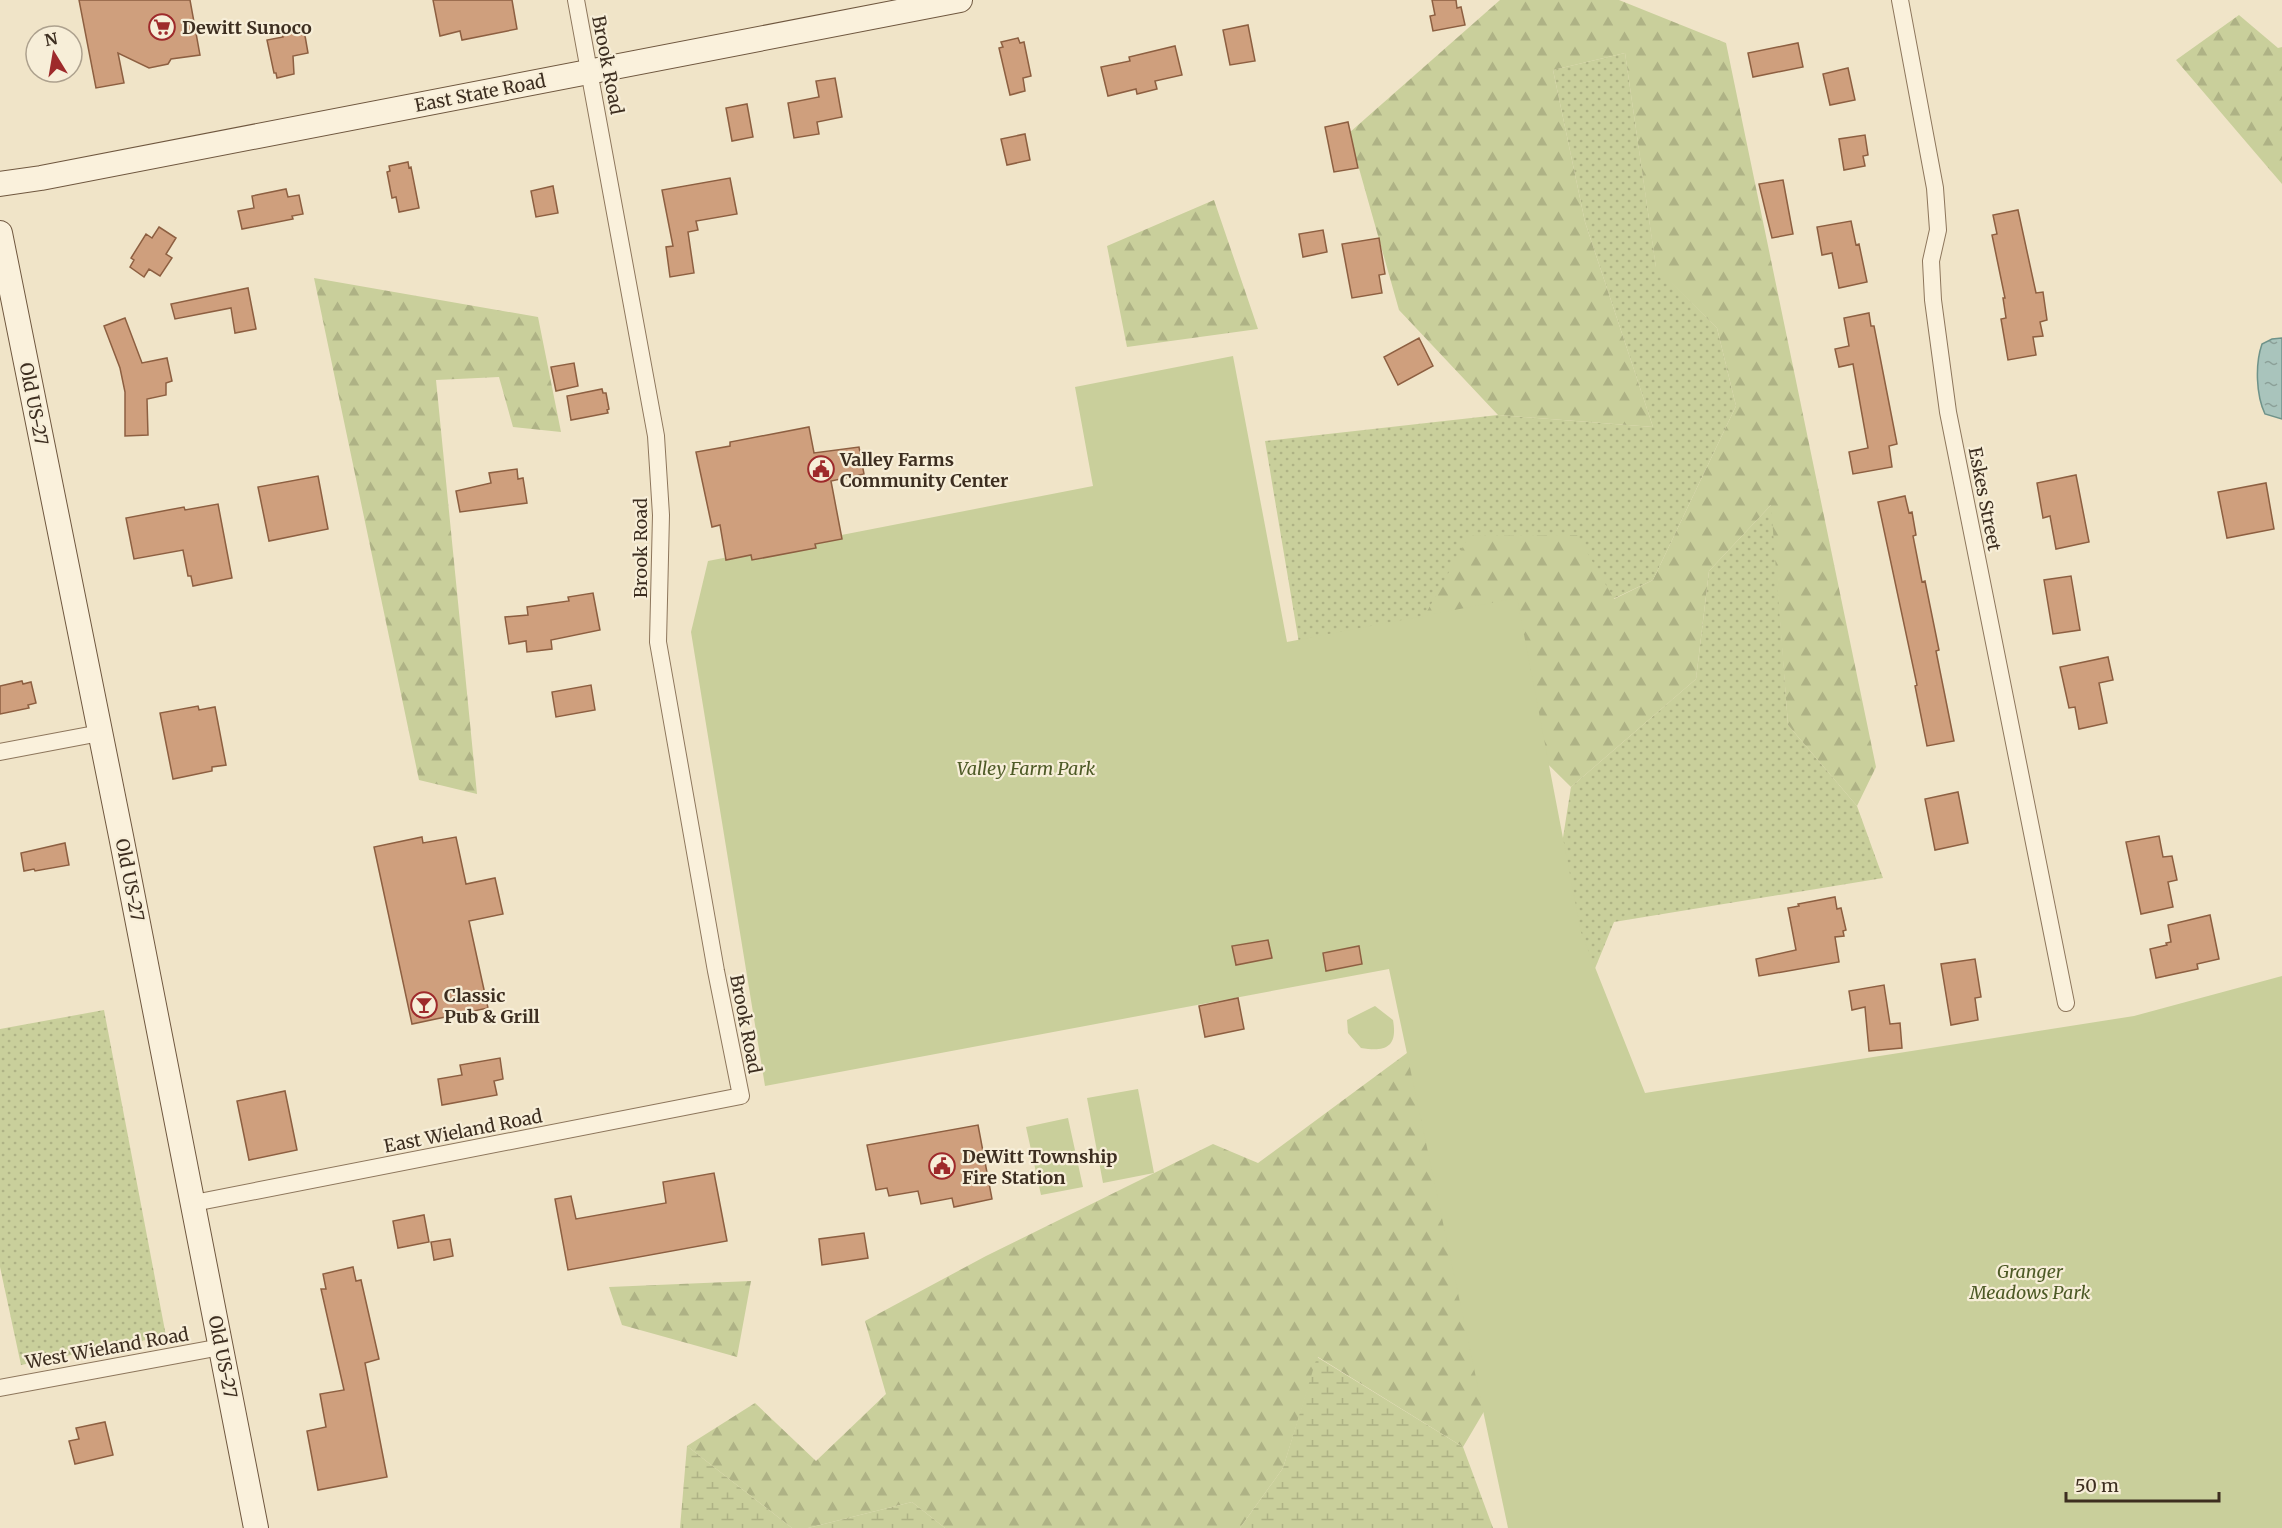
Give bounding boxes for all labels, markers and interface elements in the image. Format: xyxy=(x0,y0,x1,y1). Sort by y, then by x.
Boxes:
supermarket icon: Dewitt Sunoco xyxy=(147,12,177,42)
street label: Brook Road xyxy=(587,14,629,117)
place label: Dewitt Sunoco xyxy=(182,16,312,39)
north arrow xyxy=(24,24,84,84)
text: N xyxy=(43,28,60,50)
street label: East State Road xyxy=(412,69,548,117)
street label: Old US-27 xyxy=(15,361,53,447)
street label: Eskes Street xyxy=(1964,445,2006,553)
place label: Valley Farms Community Center xyxy=(839,448,1008,492)
public building icon: Valley Farms Community Center xyxy=(806,454,836,484)
street label: Brook Road xyxy=(629,498,652,598)
park label: Valley Farm Park xyxy=(957,757,1095,780)
street label: Old US-27 xyxy=(111,837,149,923)
street label: Brook Road xyxy=(725,973,767,1076)
place label: Classic Pub & Grill xyxy=(444,984,540,1028)
bar icon: Classic Pub & Grill xyxy=(409,990,439,1020)
street label: East Wieland Road xyxy=(382,1104,544,1158)
place label: DeWitt Township Fire Station xyxy=(962,1145,1117,1189)
public building icon: DeWitt Township Fire Station xyxy=(927,1151,957,1181)
park label: Granger Meadows Park xyxy=(1969,1260,2090,1304)
street label: Old US-27 xyxy=(204,1314,242,1400)
street label: West Wieland Road xyxy=(22,1322,191,1374)
scale bar xyxy=(2066,1465,2219,1503)
text: 50 m xyxy=(2075,1474,2119,1497)

